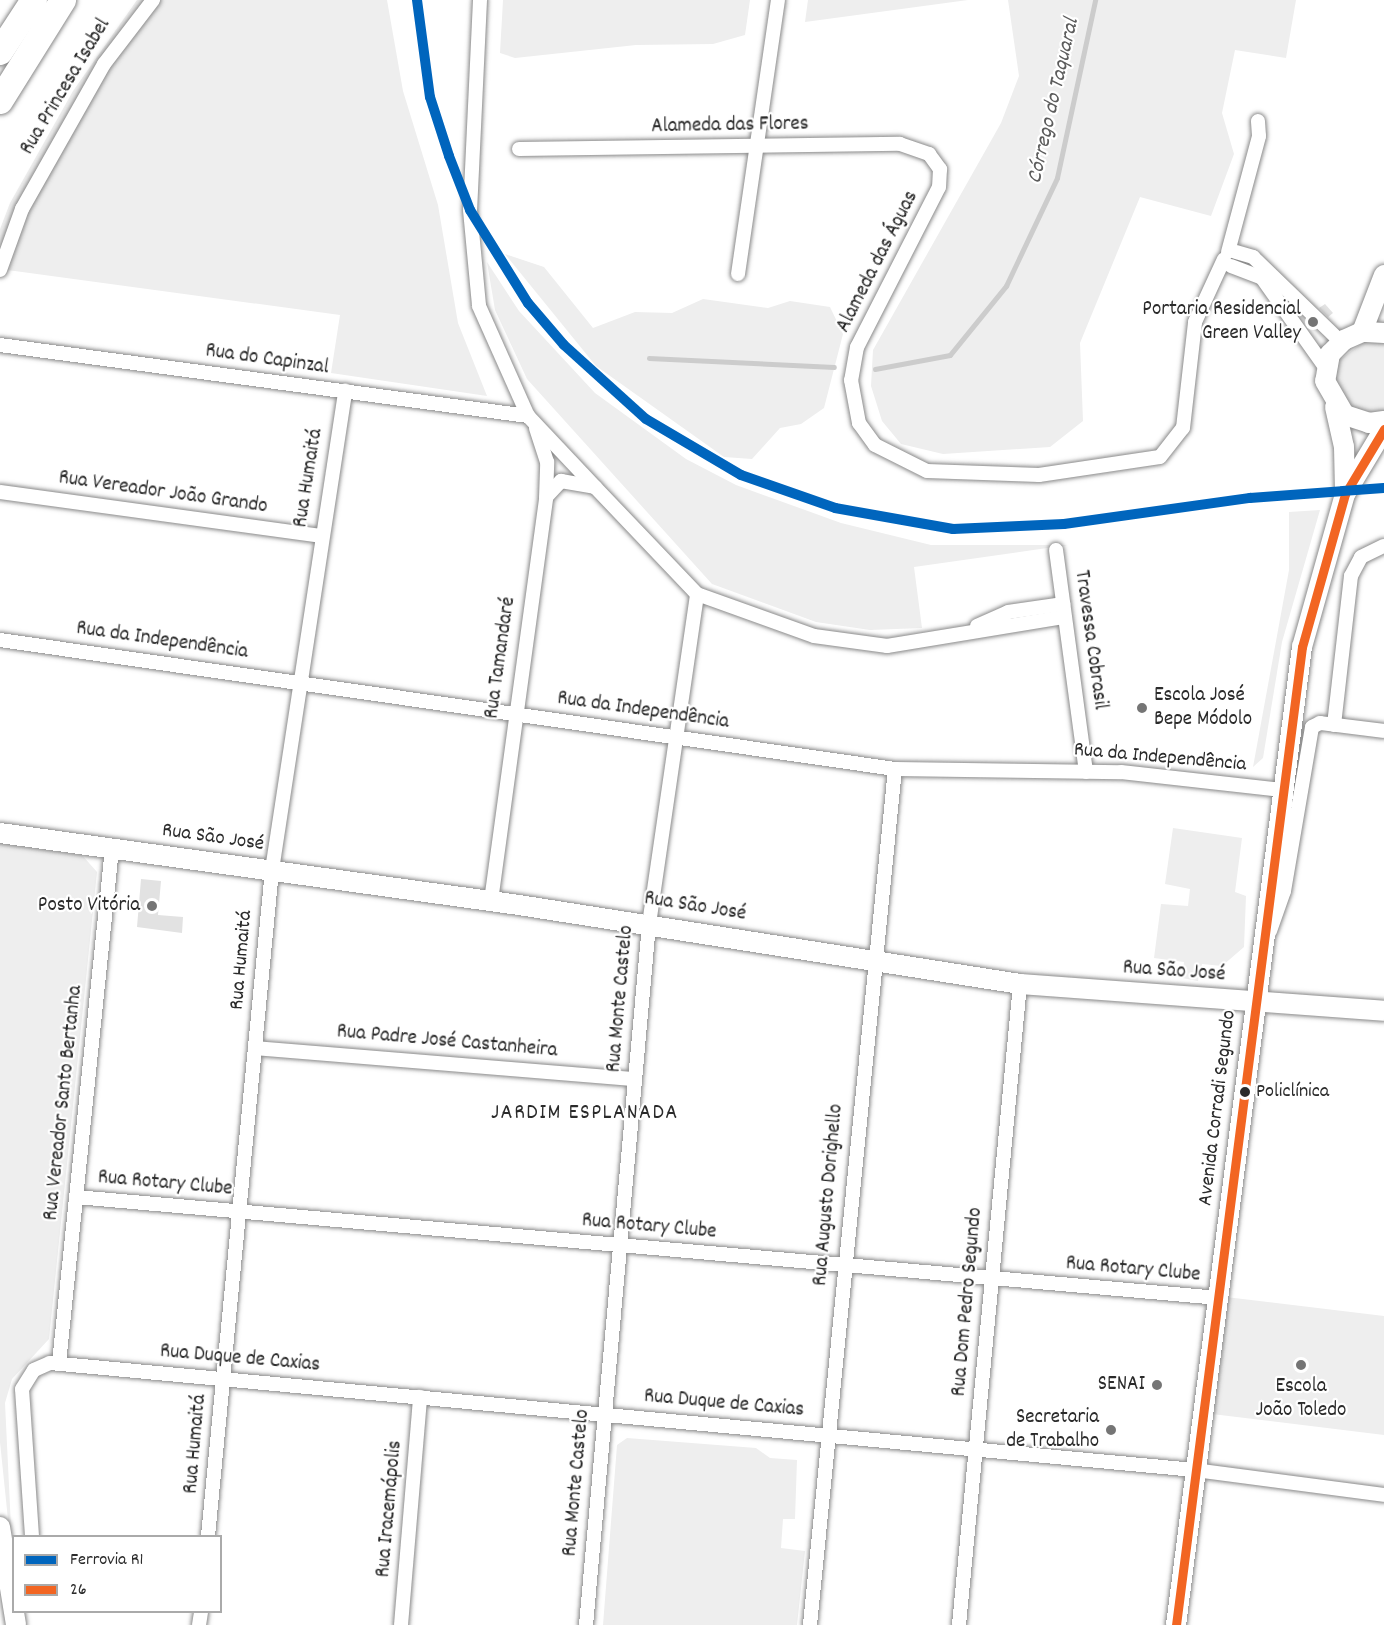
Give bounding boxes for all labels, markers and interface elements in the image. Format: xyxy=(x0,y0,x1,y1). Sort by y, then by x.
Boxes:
street label: Rua Princesa Isabel xyxy=(15,14,117,160)
water label: Córrego do Taquaral xyxy=(1022,16,1086,186)
street label: Alameda das Flores xyxy=(651,112,809,140)
street label: Alameda das Águas xyxy=(831,187,925,337)
place label: Portaria Residencial Green Valley xyxy=(1142,297,1301,347)
marker: Portaria Residencial Green Valley xyxy=(1306,315,1320,329)
street label: Rua do Capinzal xyxy=(204,339,330,381)
street label: Rua Humaitá xyxy=(289,427,329,529)
street label: Rua Vereador João Grando xyxy=(57,466,269,520)
street label: Travessa Cobrasil xyxy=(1068,569,1112,711)
street label: Rua Tamandaré xyxy=(480,595,522,721)
street label: Rua da Independência xyxy=(75,616,249,666)
place label: Escola José Bepe Módolo xyxy=(1154,683,1252,733)
street label: Rua da Independência xyxy=(556,686,730,736)
marker: Escola José Bepe Módolo xyxy=(1135,701,1149,715)
street label: Rua da Independência xyxy=(1073,738,1247,778)
street label: Rua São José xyxy=(160,818,266,858)
street label: Rua São José xyxy=(642,887,748,927)
place label: Posto Vitória xyxy=(38,893,140,919)
marker: Posto Vitória xyxy=(145,899,159,913)
street label: Rua Humaitá xyxy=(225,909,259,1011)
street label: Rua Monte Castelo xyxy=(602,924,640,1074)
street label: Rua São José xyxy=(1122,956,1226,988)
street label: Rua Vereador Santo Bertanha xyxy=(39,984,89,1222)
street label: Avenida Corradi Segundo xyxy=(1194,1009,1242,1207)
street label: Rua Padre José Castanheira xyxy=(336,1020,558,1064)
place label: Policlínica xyxy=(1256,1080,1329,1104)
marker: Policlínica xyxy=(1239,1086,1251,1098)
district label: JARDIM ESPLANADA xyxy=(491,1101,679,1127)
street label: Rua Augusto Dorighello xyxy=(808,1103,850,1287)
street label: Rua Rotary Clube xyxy=(97,1166,233,1202)
street label: Rua Dom Pedro Segundo xyxy=(947,1206,989,1398)
street label: Rua Rotary Clube xyxy=(581,1209,717,1245)
street label: Rua Rotary Clube xyxy=(1065,1252,1201,1288)
street label: Rua Duque de Caxias xyxy=(159,1339,321,1379)
marker: Escola João Toledo xyxy=(1294,1358,1308,1372)
place label: SENAI xyxy=(1098,1372,1145,1398)
place label: Escola João Toledo xyxy=(1256,1374,1346,1424)
marker: SENAI xyxy=(1150,1378,1164,1392)
street label: Rua Duque de Caxias xyxy=(643,1384,805,1424)
street label: Rua Humaitá xyxy=(179,1393,213,1495)
place label: Secretaria de Trabalho xyxy=(1006,1405,1099,1455)
street label: Rua Monte Castelo xyxy=(558,1408,596,1558)
marker: Secretaria de Trabalho xyxy=(1104,1423,1118,1437)
street label: Rua Iracemápolis xyxy=(371,1439,409,1579)
legend xyxy=(12,1535,222,1613)
text: Ferrovia R1 xyxy=(70,1548,143,1573)
text: 26 xyxy=(70,1578,87,1603)

